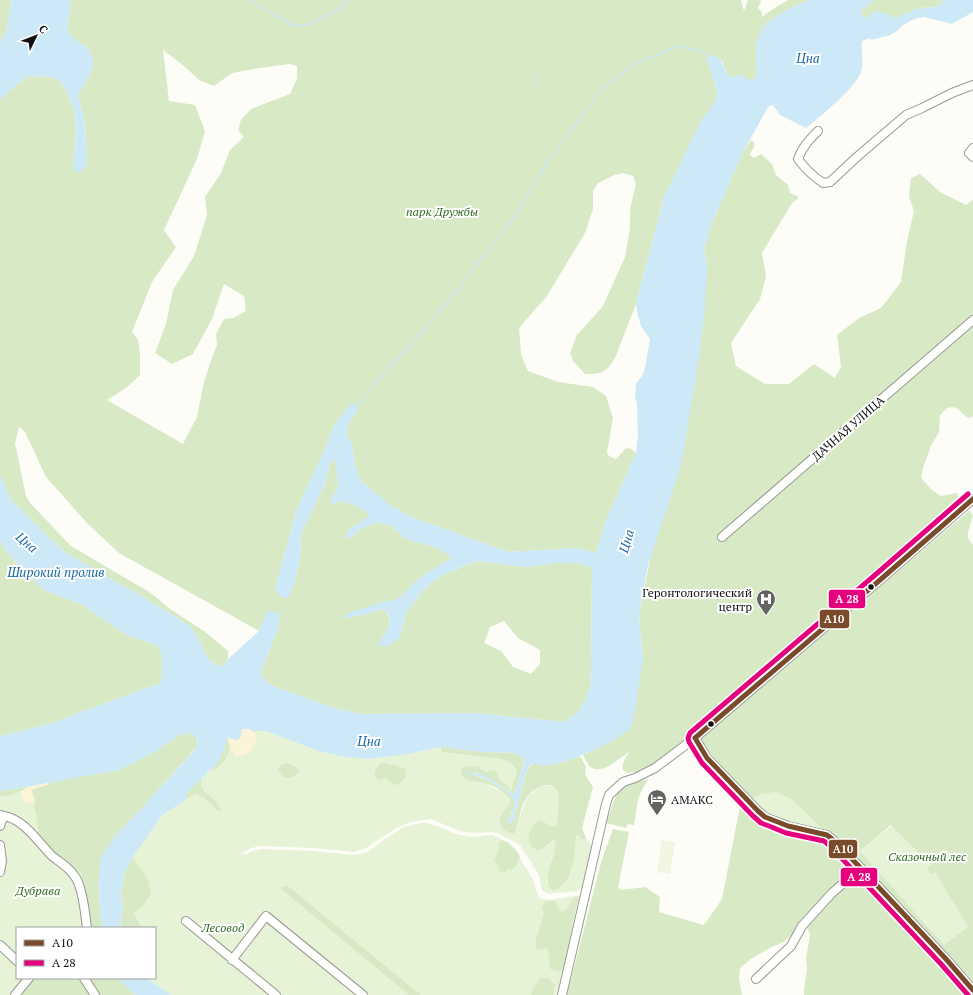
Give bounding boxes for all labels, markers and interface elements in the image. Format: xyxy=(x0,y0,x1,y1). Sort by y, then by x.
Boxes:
north arrow xyxy=(16,16,56,56)
text: С xyxy=(36,22,51,37)
water label: Цна xyxy=(795,49,820,67)
park label: парк Дружбы xyxy=(406,204,478,219)
street label: ДАЧНАЯ УЛИЦА xyxy=(809,392,888,464)
water label: Цна xyxy=(11,527,42,556)
water label: Цна xyxy=(614,527,638,556)
water label: Широкий пролив xyxy=(6,563,105,581)
unlabelled marker xyxy=(866,582,876,592)
place label: Геронтологический центр xyxy=(642,585,752,614)
hospital icon: Геронтологический центр xyxy=(755,588,777,616)
line badge: А 28 xyxy=(828,589,866,609)
text: А 28 xyxy=(835,592,859,606)
line badge: А10 xyxy=(819,609,850,629)
text: А10 xyxy=(824,612,844,626)
unlabelled marker xyxy=(706,719,716,729)
water label: Цна xyxy=(356,732,381,750)
hotel icon: АМАКС xyxy=(646,788,668,816)
place label: АМАКС xyxy=(671,792,713,807)
line badge: А10 xyxy=(828,839,858,859)
text: А10 xyxy=(833,842,853,856)
park label: Сказочный лес xyxy=(888,849,967,864)
line badge: А 28 xyxy=(840,867,878,887)
text: А 28 xyxy=(847,870,871,884)
park label: Дубрава xyxy=(15,883,60,898)
park label: Лесовод xyxy=(201,920,244,935)
legend xyxy=(16,927,156,979)
text: А10 xyxy=(52,935,73,950)
text: А 28 xyxy=(52,955,76,970)

